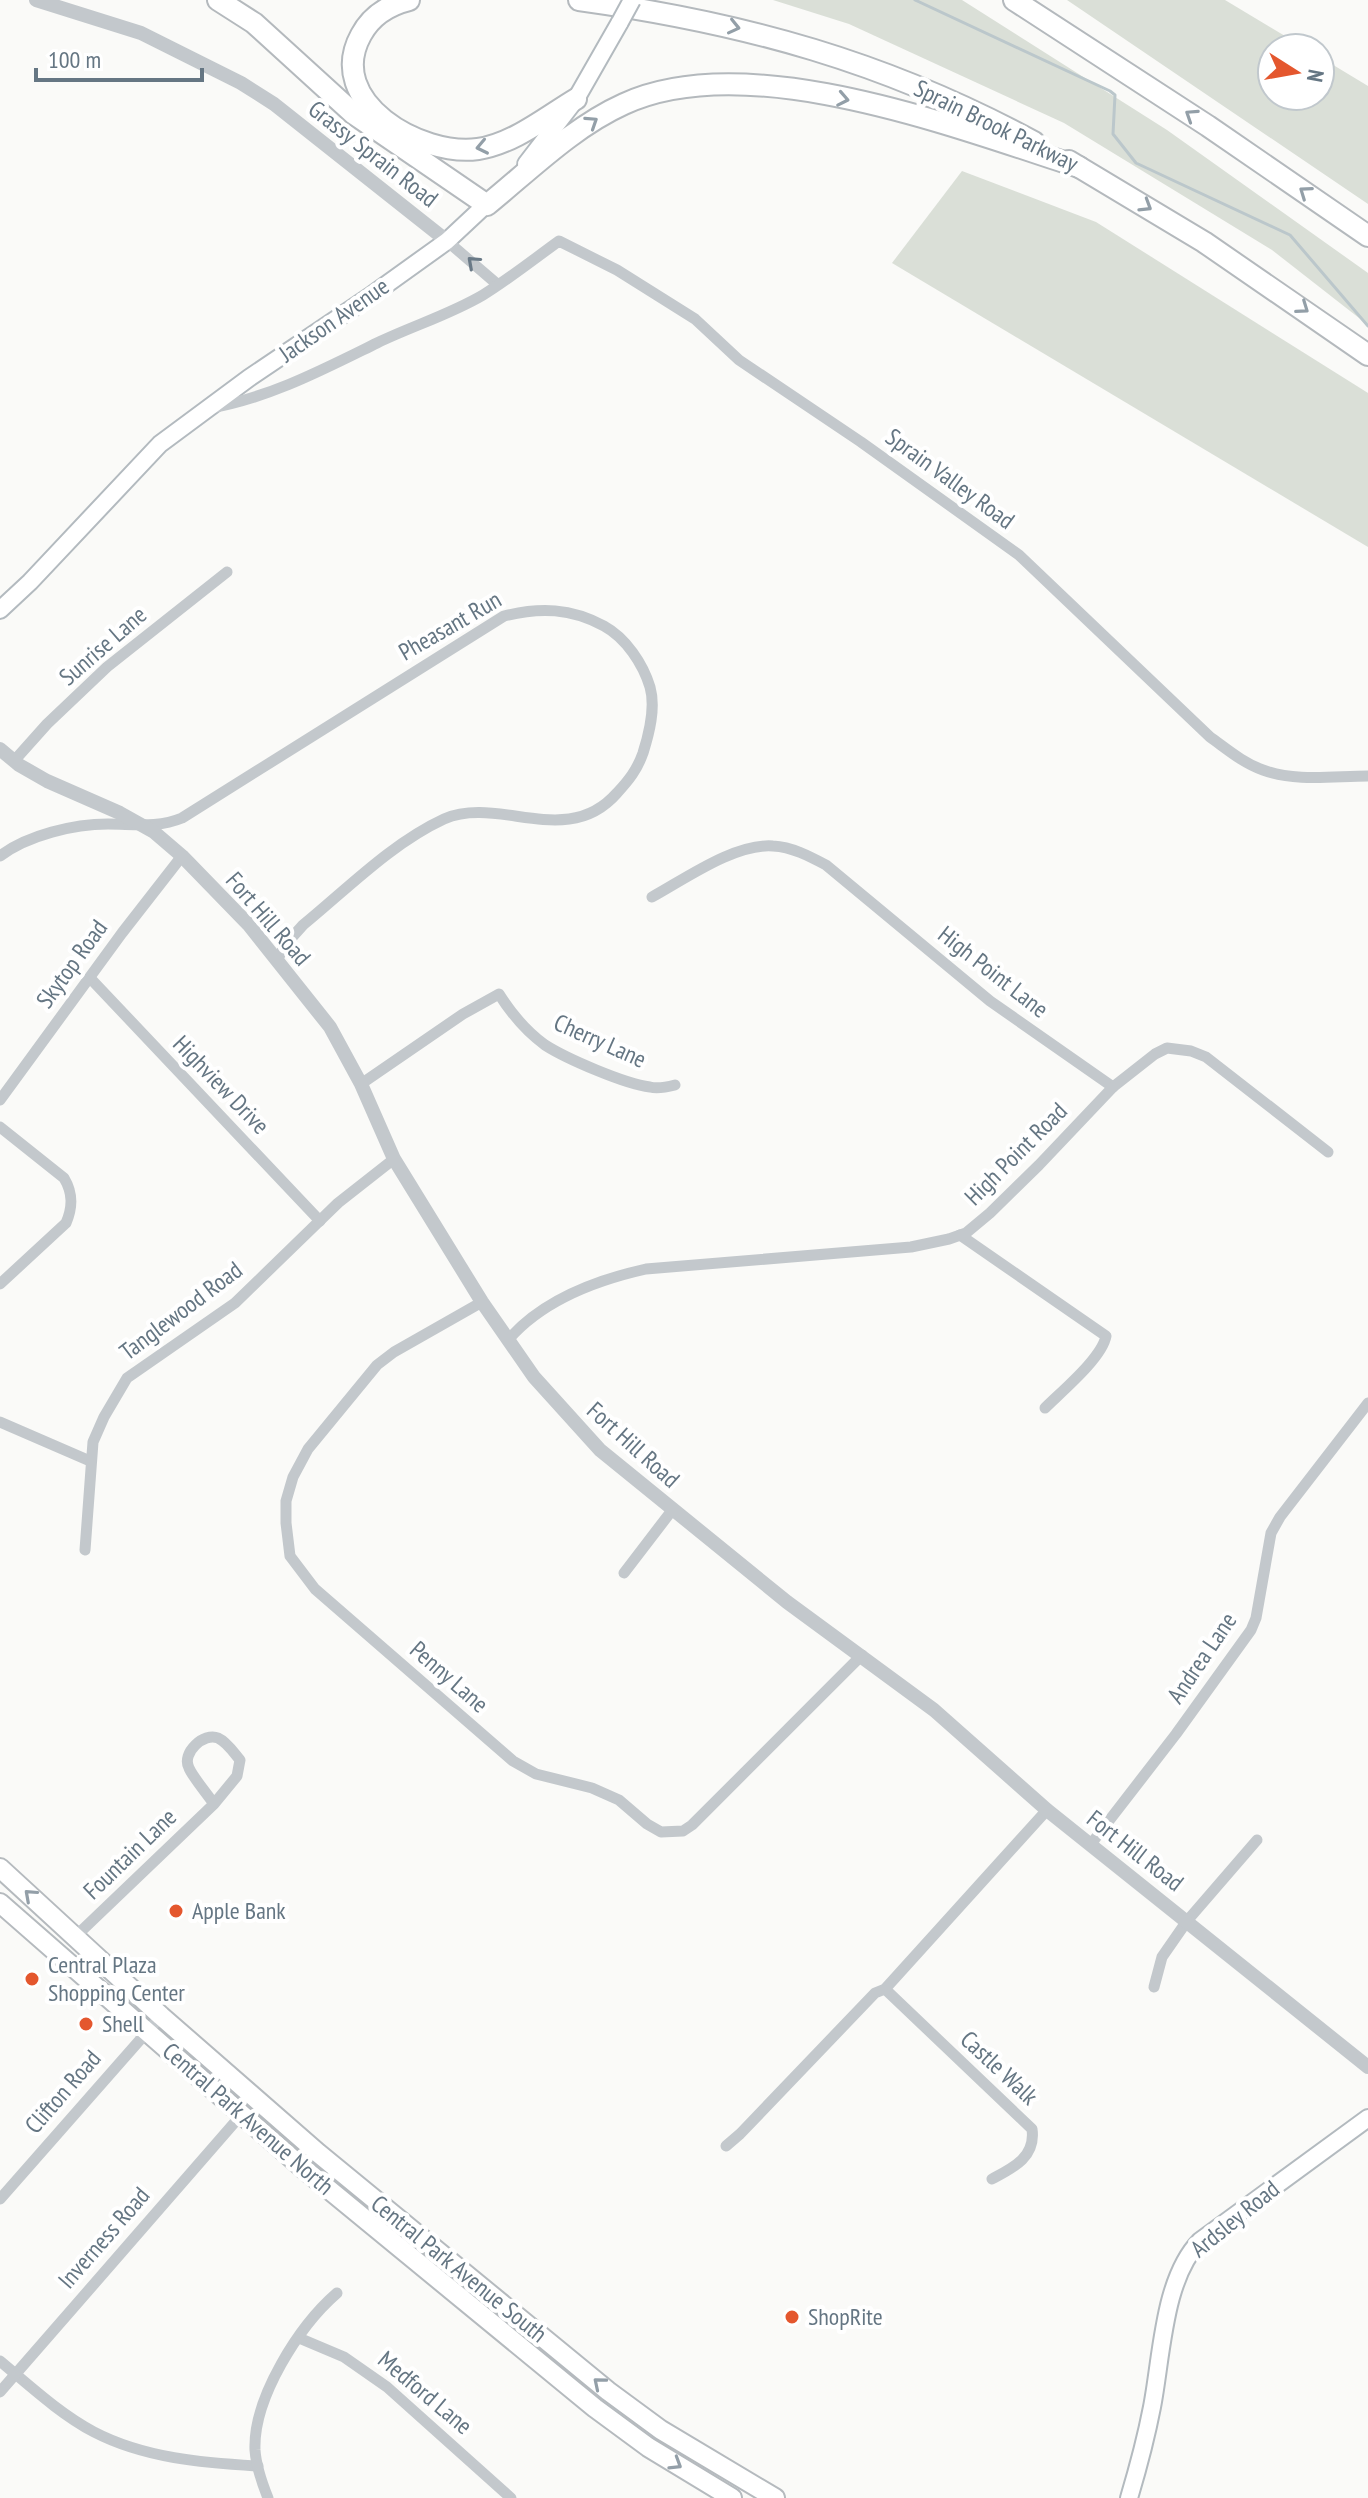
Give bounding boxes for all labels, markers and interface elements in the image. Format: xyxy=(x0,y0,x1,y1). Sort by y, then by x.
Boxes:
one-way arrow xyxy=(727,18,741,35)
scale bar xyxy=(36,32,202,82)
north arrow xyxy=(1256,32,1336,112)
text: 100 m xyxy=(48,44,101,75)
text: N xyxy=(1301,67,1331,84)
street label: Sprain Brook Parkway xyxy=(909,72,1083,179)
one-way arrow xyxy=(836,90,849,107)
street label: Grassy Sprain Road xyxy=(302,93,444,214)
one-way arrow xyxy=(1185,109,1200,124)
one-way arrow xyxy=(583,117,598,132)
one-way arrow xyxy=(476,138,490,155)
one-way arrow xyxy=(1300,187,1314,202)
one-way arrow xyxy=(1137,196,1152,211)
one-way arrow xyxy=(467,257,482,271)
street label: Jackson Avenue xyxy=(272,270,395,369)
one-way arrow xyxy=(1294,298,1308,313)
street label: Sprain Valley Road xyxy=(880,421,1021,536)
street label: Pheasant Run xyxy=(393,584,507,667)
street label: Sunrise Lane xyxy=(53,599,153,692)
street label: Fort Hill Road xyxy=(219,865,318,972)
street label: Skytop Road xyxy=(29,913,114,1014)
street label: High Point Lane xyxy=(932,919,1055,1024)
street label: Cherry Lane xyxy=(549,1007,651,1075)
street label: Highview Drive xyxy=(167,1029,276,1141)
street label: High Point Road xyxy=(958,1096,1074,1212)
street label: Tanglewood Road xyxy=(113,1254,248,1367)
street label: Fort Hill Road xyxy=(580,1395,686,1494)
street label: Andrea Lane xyxy=(1160,1606,1243,1709)
street label: Penny Lane xyxy=(404,1634,495,1719)
street label: Fountain Lane xyxy=(76,1802,183,1906)
street label: Fort Hill Road xyxy=(1081,1803,1190,1898)
one-way arrow xyxy=(24,1890,39,1904)
place label: Apple Bank xyxy=(192,1895,286,1926)
marker: Apple Bank xyxy=(167,1902,185,1920)
place label: Central Plaza Shopping Center xyxy=(48,1949,185,2008)
marker: Central Plaza Shopping Center xyxy=(23,1970,41,1988)
place label: Shell xyxy=(102,2008,144,2039)
marker: Shell xyxy=(77,2015,95,2033)
street label: Castle Walk xyxy=(954,2024,1045,2112)
street label: Central Park Avenue North xyxy=(156,2036,340,2202)
street label: Clifton Road xyxy=(18,2043,107,2140)
street label: Ardsley Road xyxy=(1184,2173,1286,2264)
street label: Inverness Road xyxy=(51,2180,156,2295)
street label: Central Park Avenue South xyxy=(365,2188,554,2349)
place label: ShopRite xyxy=(808,2301,883,2332)
marker: ShopRite xyxy=(783,2308,801,2326)
street label: Medford Lane xyxy=(372,2344,479,2441)
one-way arrow xyxy=(594,2378,608,2393)
one-way arrow xyxy=(667,2455,682,2470)

